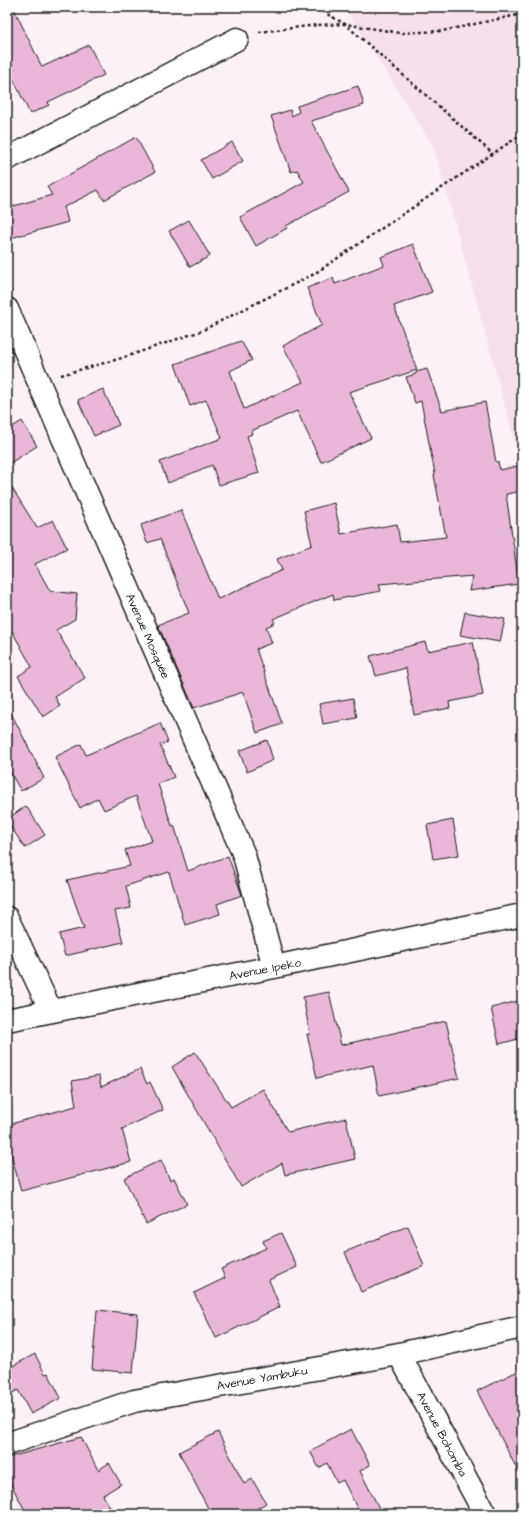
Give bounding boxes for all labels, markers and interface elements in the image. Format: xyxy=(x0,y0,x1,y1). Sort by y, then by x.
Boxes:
street label: Avenue Mosquée xyxy=(121,591,174,682)
street label: Avenue Ipeko xyxy=(228,954,303,985)
street label: Avenue Yambuku xyxy=(215,1362,309,1395)
street label: Avenue Bohomba xyxy=(412,1389,471,1480)

